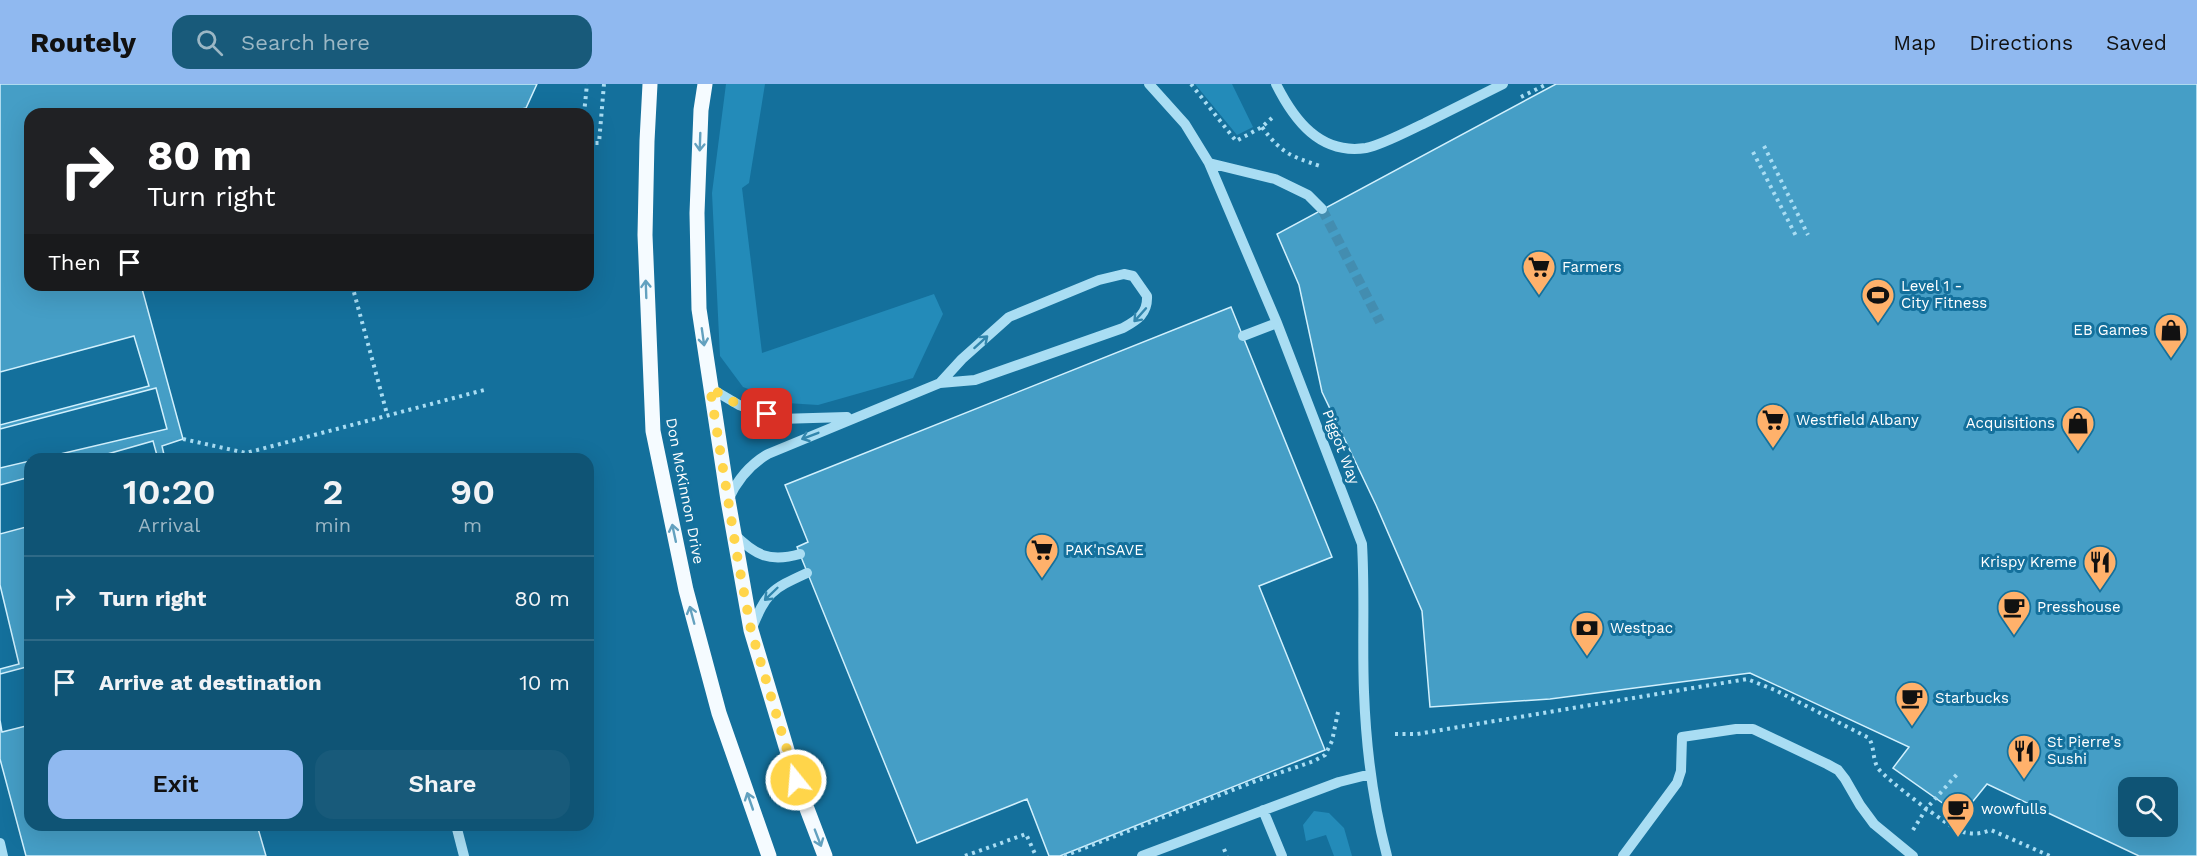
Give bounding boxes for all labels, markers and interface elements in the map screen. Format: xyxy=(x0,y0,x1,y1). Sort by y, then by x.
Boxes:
search box xyxy=(172,15,592,69)
text: Routely xyxy=(30,26,136,59)
icon: search xyxy=(193,26,226,59)
text: Search here xyxy=(241,30,370,55)
text: Map xyxy=(1893,30,1936,55)
text: Directions xyxy=(1969,30,2073,55)
text: Saved xyxy=(2106,30,2167,55)
text: 80 m xyxy=(147,131,252,180)
icon: right xyxy=(48,132,126,210)
one-way arrow xyxy=(694,132,705,152)
text: Turn right xyxy=(147,181,276,213)
icon: arrive xyxy=(113,246,146,279)
supermarket icon: Farmers xyxy=(1521,249,1557,296)
text: Then xyxy=(48,250,101,275)
place label: Farmers xyxy=(1562,258,1622,276)
sports icon: Level 1 - City Fitness xyxy=(1860,277,1896,324)
place label: Level 1 - City Fitness xyxy=(1901,277,1987,312)
one-way arrow xyxy=(640,279,652,299)
one-way arrow xyxy=(1133,307,1147,322)
shop icon: EB Games xyxy=(2153,312,2189,359)
place label: EB Games xyxy=(2073,321,2148,339)
one-way arrow xyxy=(698,326,709,346)
one-way arrow xyxy=(974,335,989,349)
pin xyxy=(741,388,792,439)
icon: arrive xyxy=(750,397,783,430)
supermarket icon: Westfield Albany xyxy=(1755,402,1791,449)
shop icon: Acquisitions xyxy=(2060,405,2096,452)
street label: Piggot Way xyxy=(1319,407,1364,487)
place label: Westfield Albany xyxy=(1796,411,1919,429)
place label: Acquisitions xyxy=(1966,414,2055,432)
street label: Don McKinnon Drive xyxy=(662,416,708,566)
one-way arrow xyxy=(801,431,819,442)
text: 10:20 xyxy=(123,471,216,513)
text: 2 xyxy=(322,471,344,513)
text: 90 xyxy=(450,471,495,513)
text: Arrival xyxy=(138,513,200,537)
text: min xyxy=(314,513,351,537)
text: m xyxy=(463,513,482,537)
one-way arrow xyxy=(668,524,679,543)
supermarket icon: PAK'nSAVE xyxy=(1024,532,1060,579)
place label: PAK'nSAVE xyxy=(1065,541,1144,559)
restaurant icon: Krispy Kreme xyxy=(2082,544,2118,591)
place label: Krispy Kreme xyxy=(1980,553,2077,571)
icon: right xyxy=(48,582,81,615)
text: Turn right xyxy=(99,586,206,611)
text: 80 m xyxy=(514,586,570,611)
one-way arrow xyxy=(764,587,779,601)
cafe icon: Presshouse xyxy=(1996,589,2032,636)
place label: Presshouse xyxy=(2037,598,2121,616)
one-way arrow xyxy=(686,606,697,625)
bank icon: Westpac xyxy=(1569,610,1605,657)
place label: Westpac xyxy=(1610,619,1673,637)
icon: arrive xyxy=(48,666,81,699)
text: Arrive at destination xyxy=(99,670,322,695)
text: 10 m xyxy=(519,670,570,695)
cafe icon: Starbucks xyxy=(1894,680,1930,727)
place label: Starbucks xyxy=(1935,689,2009,707)
restaurant icon: St Pierre's Sushi xyxy=(2006,733,2042,780)
place label: St Pierre's Sushi xyxy=(2047,733,2122,768)
position arrow xyxy=(764,748,828,812)
button: Exit xyxy=(48,750,303,819)
button: Share xyxy=(315,750,570,819)
map controls xyxy=(2118,777,2178,837)
button: search xyxy=(2118,777,2178,837)
cafe icon: wowfulls xyxy=(1940,791,1976,838)
one-way arrow xyxy=(743,792,754,811)
place label: wowfulls xyxy=(1981,800,2047,818)
one-way arrow xyxy=(813,828,824,847)

